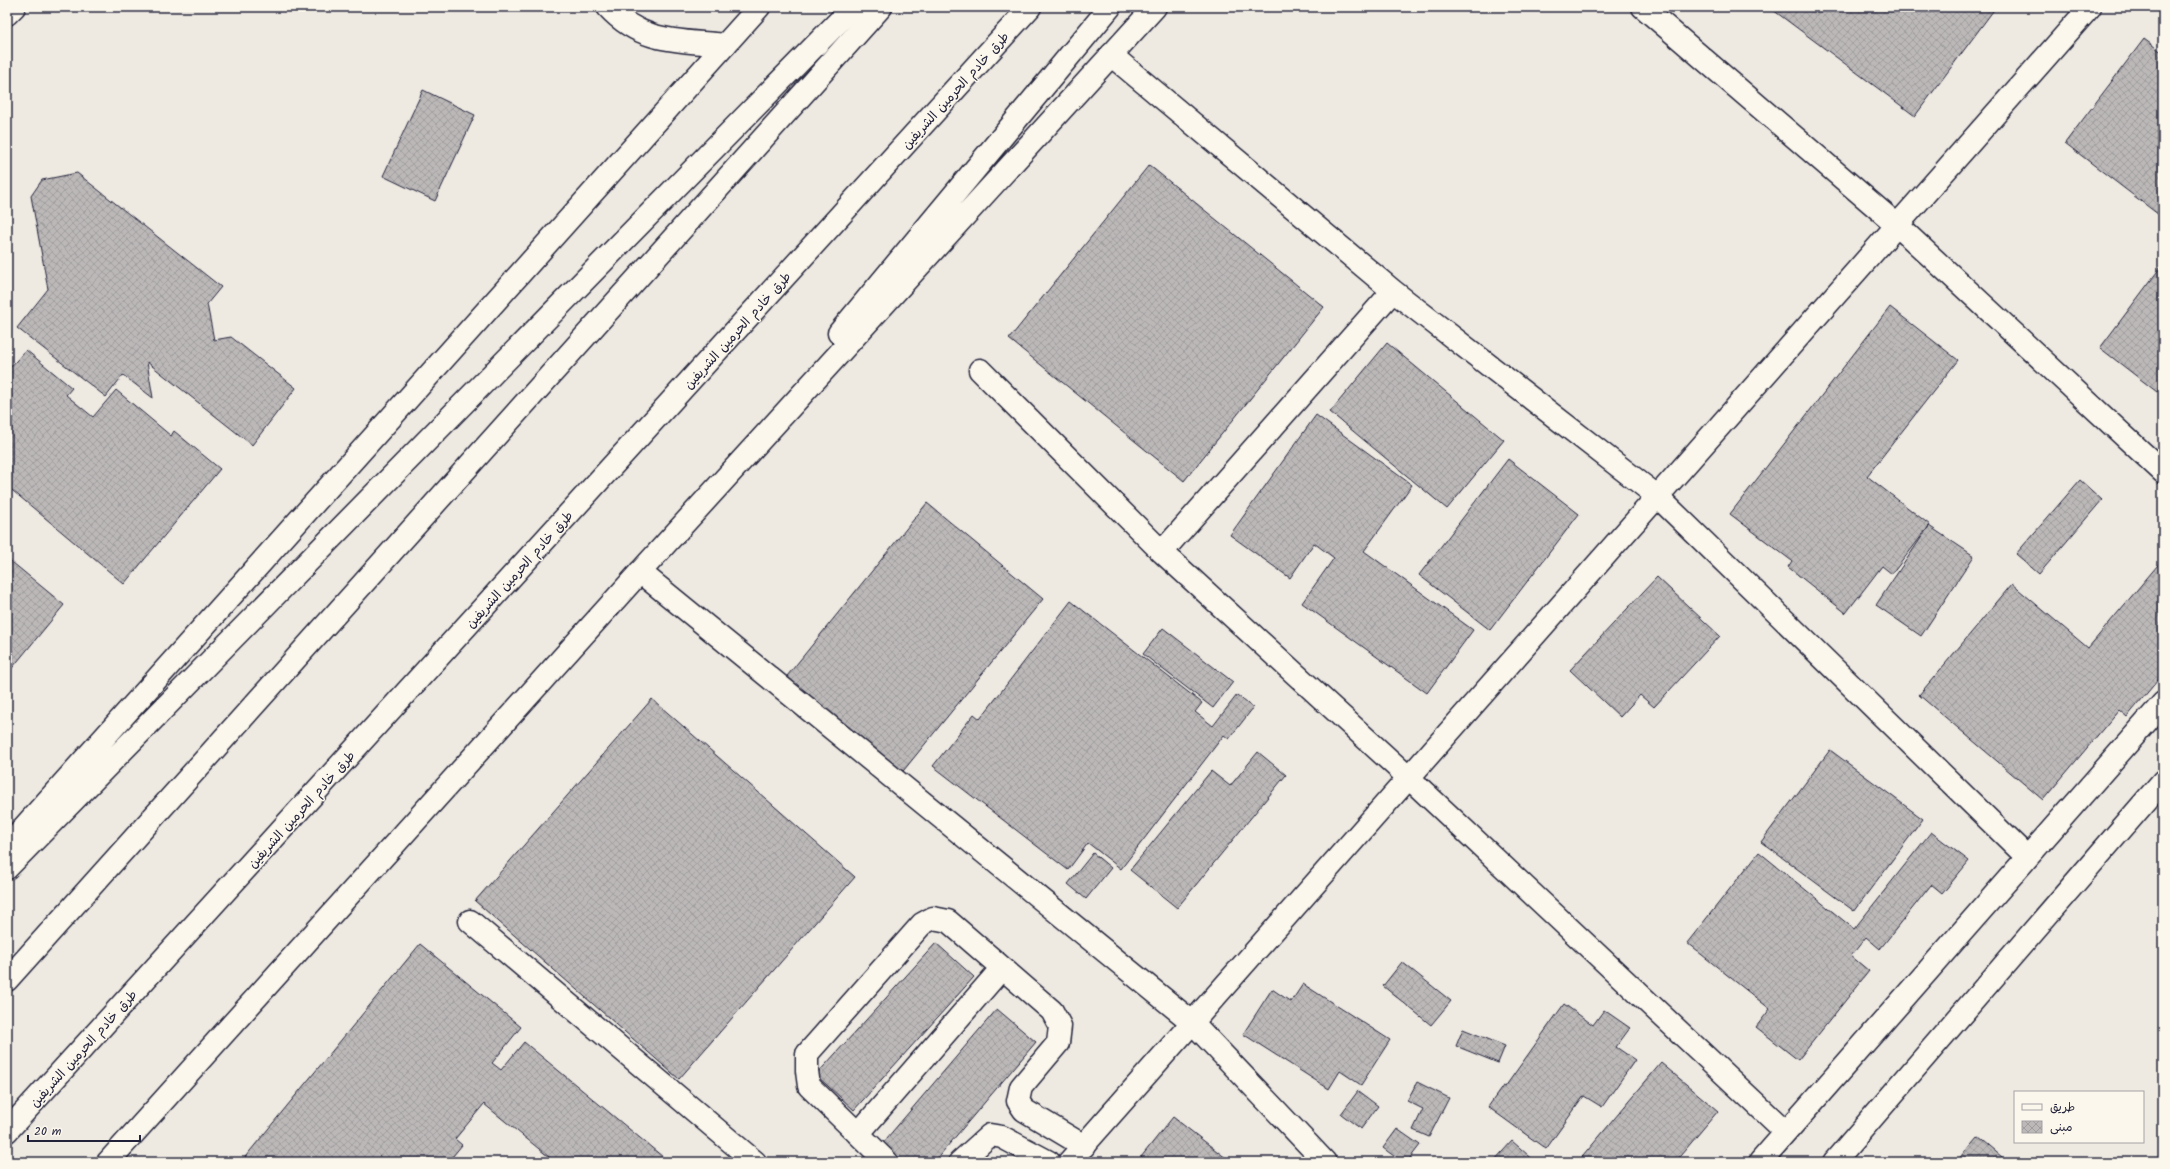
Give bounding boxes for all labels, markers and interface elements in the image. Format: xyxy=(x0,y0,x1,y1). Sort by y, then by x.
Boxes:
street label: طرق خادم الحرمين الشريفين xyxy=(897,27,1015,155)
street label: طرق خادم الحرمين الشريفين xyxy=(679,267,797,395)
street label: طرق خادم الحرمين الشريفين xyxy=(461,506,579,634)
street label: طرق خادم الحرمين الشريفين xyxy=(243,746,361,874)
street label: طرق خادم الحرمين الشريفين xyxy=(25,985,143,1113)
legend xyxy=(2014,1091,2144,1143)
text: طريق xyxy=(2050,1098,2075,1117)
scale bar xyxy=(28,1117,140,1143)
text: مبنى xyxy=(2050,1118,2073,1137)
text: 20 m xyxy=(34,1122,62,1141)

